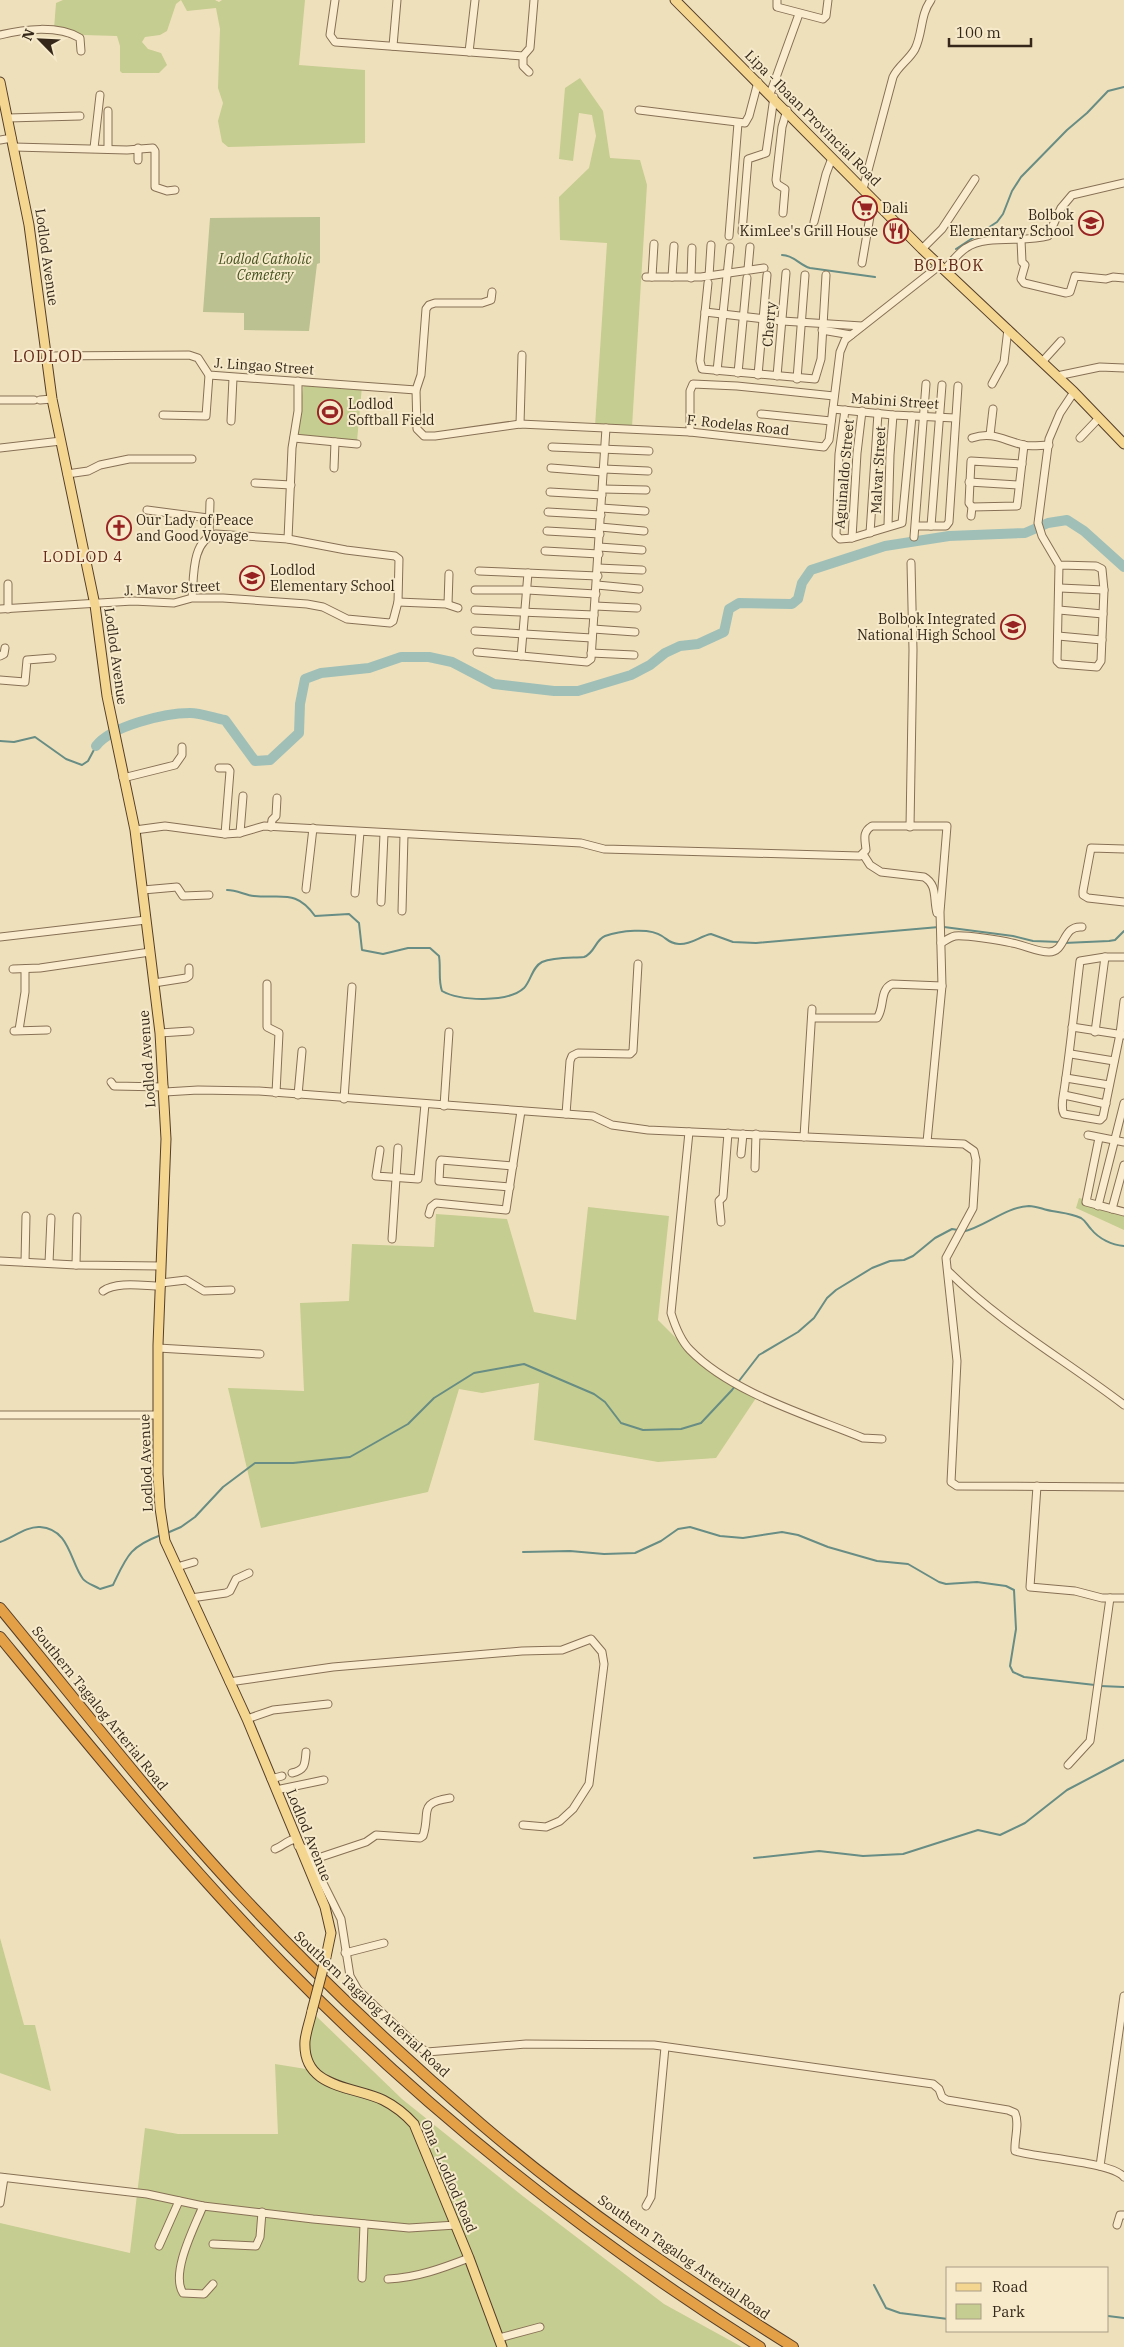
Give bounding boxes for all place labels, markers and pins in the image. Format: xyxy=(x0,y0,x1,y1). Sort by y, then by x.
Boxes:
supermarket icon: Dali xyxy=(852,195,878,221)
place label: Dali xyxy=(882,199,908,217)
place label: Bolbok Elementary School xyxy=(949,206,1075,240)
school or university icon: Bolbok Elementary School xyxy=(1078,210,1104,236)
restaurant icon: KimLee's Grill House xyxy=(883,218,909,244)
place label: KimLee's Grill House xyxy=(740,222,878,240)
place label: Lodlod Softball Field xyxy=(348,395,435,429)
sports icon: Lodlod Softball Field xyxy=(317,399,343,425)
place label: Our Lady of Peace and Good Voyage xyxy=(136,511,254,545)
church icon: Our Lady of Peace and Good Voyage xyxy=(106,515,132,541)
place label: Lodlod Elementary School xyxy=(270,561,395,595)
school or university icon: Lodlod Elementary School xyxy=(239,565,265,591)
place label: Bolbok Integrated National High School xyxy=(857,610,996,644)
school or university icon: Bolbok Integrated National High School xyxy=(1000,614,1026,640)

